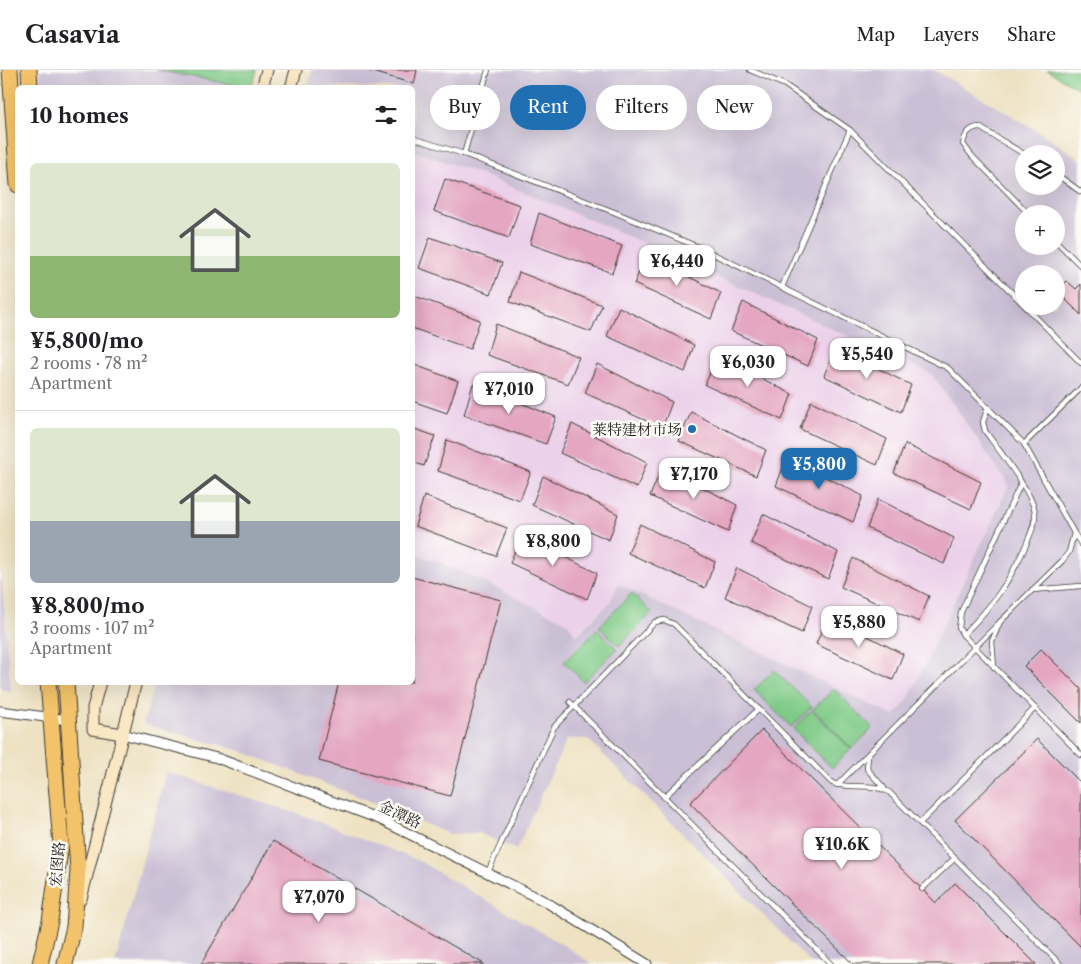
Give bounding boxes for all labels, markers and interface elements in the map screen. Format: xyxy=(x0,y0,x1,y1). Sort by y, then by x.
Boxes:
text: Casavia xyxy=(25,20,120,49)
text: Map xyxy=(857,24,895,46)
text: Layers xyxy=(923,24,979,46)
text: Share xyxy=(1007,24,1056,46)
chip: Buy xyxy=(430,85,500,130)
chip: Rent xyxy=(510,85,586,130)
chip: Filters xyxy=(596,85,687,130)
chip: New xyxy=(697,85,772,130)
icon: filters xyxy=(372,101,400,129)
text: 10 homes xyxy=(30,103,129,128)
map controls xyxy=(1015,145,1065,315)
button: layers xyxy=(1015,145,1065,195)
icon: home xyxy=(170,195,260,285)
button: + xyxy=(1015,205,1065,255)
pin: ¥6,440 xyxy=(636,244,718,287)
text: ¥6,440 xyxy=(650,251,704,271)
button: − xyxy=(1015,265,1065,315)
text: ¥5,800/mo xyxy=(30,328,143,353)
pin: ¥5,540 xyxy=(826,338,908,380)
text: ¥5,540 xyxy=(841,344,893,364)
pin: ¥6,030 xyxy=(707,346,789,388)
text: ¥6,030 xyxy=(721,352,775,372)
text: 2 rooms · 78 m² xyxy=(30,353,148,373)
pin: ¥7,010 xyxy=(468,372,550,415)
text: Apartment xyxy=(30,373,112,393)
text: ¥7,010 xyxy=(484,379,534,399)
place label: 莱特建材市场 xyxy=(592,420,682,439)
marker: 莱特建材市场 xyxy=(686,423,698,435)
pin: ¥5,800 xyxy=(778,448,860,490)
text: ¥5,800 xyxy=(792,454,846,474)
pin: ¥7,170 xyxy=(653,458,735,500)
icon: home xyxy=(170,461,260,551)
text: ¥7,170 xyxy=(670,464,718,484)
pin: ¥8,800 xyxy=(512,524,594,567)
text: ¥8,800 xyxy=(525,531,581,551)
text: ¥8,800/mo xyxy=(30,593,145,618)
pin: ¥5,880 xyxy=(818,606,900,648)
text: ¥5,880 xyxy=(832,612,886,632)
text: 3 rooms · 107 m² xyxy=(30,618,155,638)
text: Apartment xyxy=(30,638,112,658)
street label: 金潭路 xyxy=(376,796,424,832)
pin: ¥10.6K xyxy=(801,828,883,870)
text: ¥10.6K xyxy=(815,834,869,854)
street label: 宏图路 xyxy=(46,841,68,887)
pin: ¥7,070 xyxy=(278,880,360,923)
text: ¥7,070 xyxy=(293,887,345,907)

